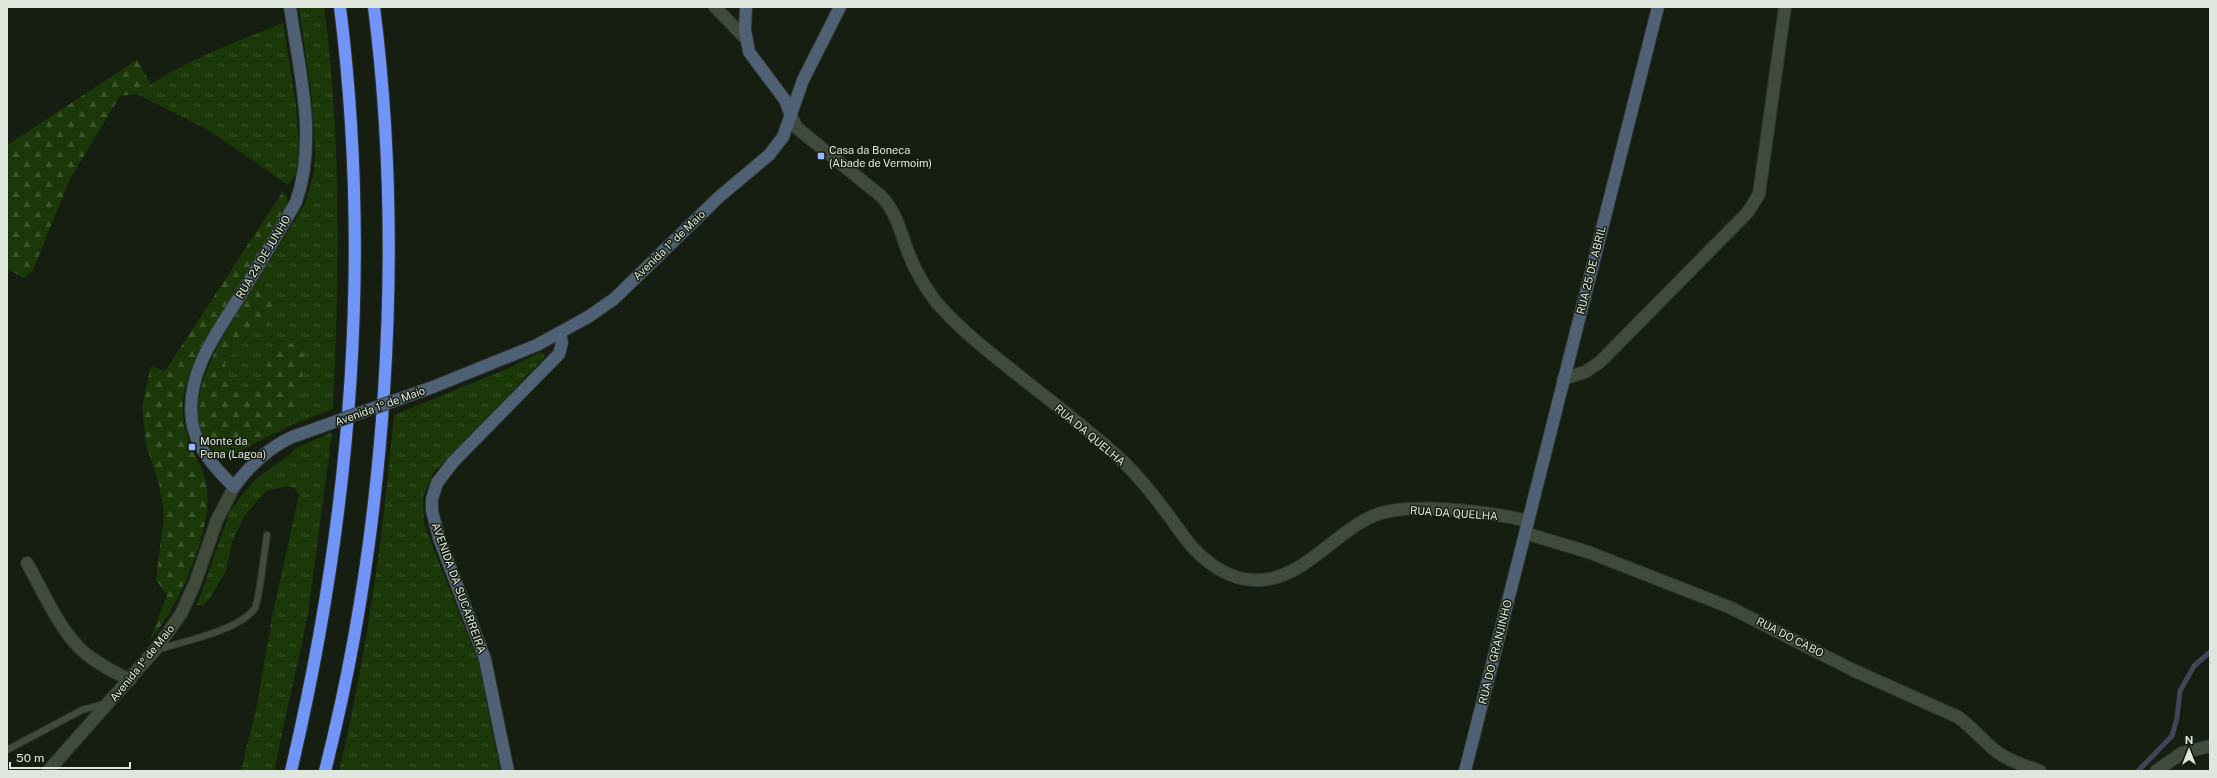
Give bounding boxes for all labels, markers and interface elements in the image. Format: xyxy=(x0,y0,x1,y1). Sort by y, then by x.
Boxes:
place label: Casa da Boneca (Abade de Vermoim) xyxy=(829,144,932,169)
marker: Casa da Boneca (Abade de Vermoim) xyxy=(816,151,826,161)
street label: Avenida 1º de Maio xyxy=(631,208,707,282)
street label: RUA 24 DE JUNHO xyxy=(233,213,293,301)
street label: RUA 25 DE ABRIL xyxy=(1574,225,1608,315)
street label: Avenida 1º de Maio xyxy=(333,384,427,428)
street label: RUA DA QUELHA xyxy=(1052,402,1128,468)
place label: Monte da Pena (Lagoa) xyxy=(200,435,266,460)
marker: Monte da Pena (Lagoa) xyxy=(187,442,197,452)
street label: RUA DA QUELHA xyxy=(1410,504,1499,522)
street label: AVENIDA DA SUCARREIRA xyxy=(430,521,488,655)
street label: RUA DO GRANJINHO xyxy=(1476,599,1514,705)
street label: RUA DO CABO xyxy=(1754,615,1826,659)
street label: Avenida 1º de Maio xyxy=(108,622,176,704)
north arrow xyxy=(2169,730,2209,770)
text: N xyxy=(2185,734,2193,746)
scale bar xyxy=(10,744,130,770)
text: 50 m xyxy=(16,751,44,765)

